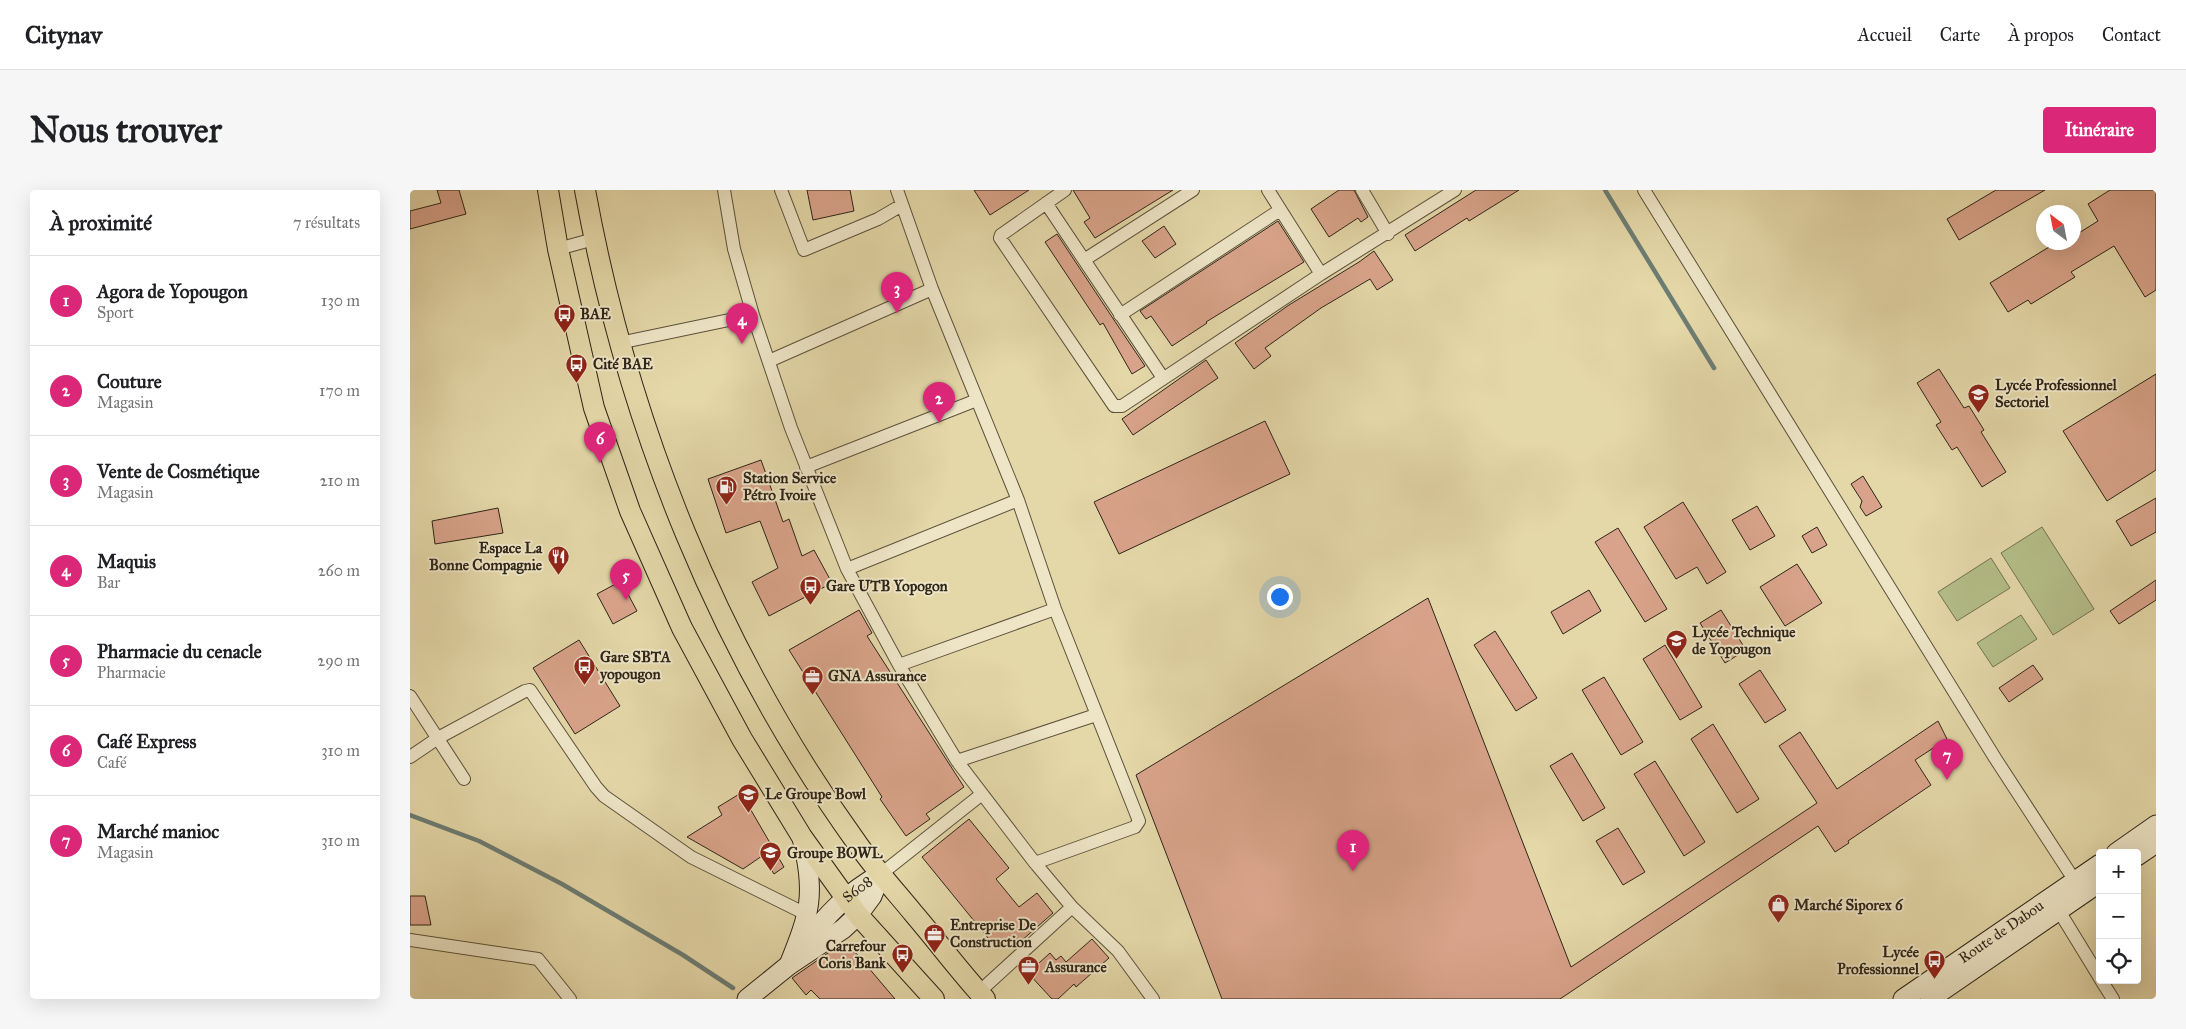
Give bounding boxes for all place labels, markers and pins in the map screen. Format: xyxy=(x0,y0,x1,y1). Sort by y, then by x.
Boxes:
pin: 3 xyxy=(881,272,913,313)
bus stop icon: BAE xyxy=(552,302,576,333)
pin: 4 xyxy=(726,303,758,344)
place label: BAE xyxy=(580,305,611,323)
bus stop icon: Cité BAE xyxy=(565,352,589,383)
place label: Cité BAE xyxy=(593,355,653,373)
place label: Lycée Professionnel Sectoriel xyxy=(1995,376,2118,411)
pin: 2 xyxy=(923,382,955,423)
school or university icon: Lycée Professionnel Sectoriel xyxy=(1967,382,1991,413)
pin: 6 xyxy=(584,422,616,463)
place label: Station Service Pétro Ivoire xyxy=(743,469,837,504)
fuel station icon: Station Service Pétro Ivoire xyxy=(715,475,739,506)
place label: Espace La Bonne Compagnie xyxy=(429,539,543,575)
restaurant icon: Espace La Bonne Compagnie xyxy=(546,545,570,576)
pin: 5 xyxy=(610,559,642,600)
bus stop icon: Gare UTB Yopogon xyxy=(798,574,822,605)
place label: Gare UTB Yopogon xyxy=(826,577,949,596)
place label: Lycée Technique de Yopougon xyxy=(1692,623,1796,659)
school or university icon: Lycée Technique de Yopougon xyxy=(1664,629,1688,660)
place label: Gare SBTA yopougon xyxy=(599,648,672,684)
bus stop icon: Gare SBTA yopougon xyxy=(572,654,596,685)
office icon: GNA Assurance xyxy=(800,664,824,695)
place label: GNA Assurance xyxy=(828,667,927,685)
pin: 7 xyxy=(1931,739,1963,780)
school or university icon: Le Groupe Bowl xyxy=(737,782,761,813)
place label: Le Groupe Bowl xyxy=(765,785,867,804)
pin: 1 xyxy=(1337,830,1369,871)
school or university icon: Groupe BOWL xyxy=(759,841,783,872)
place label: Groupe BOWL xyxy=(787,844,884,863)
shop icon: Marché Siporex 6 xyxy=(1766,893,1790,924)
place label: Marché Siporex 6 xyxy=(1794,896,1904,915)
place label: Entreprise De Construction xyxy=(950,916,1037,951)
office icon: Entreprise De Construction xyxy=(922,922,946,953)
place label: Carrefour Coris Bank xyxy=(818,937,887,972)
bus stop icon: Carrefour Coris Bank xyxy=(890,943,914,974)
place label: Lycée Professionnel xyxy=(1837,943,1920,978)
bus stop icon: Lycée Professionnel xyxy=(1923,949,1947,980)
office icon: Assurance xyxy=(1017,955,1041,986)
place label: Assurance xyxy=(1044,958,1107,976)

